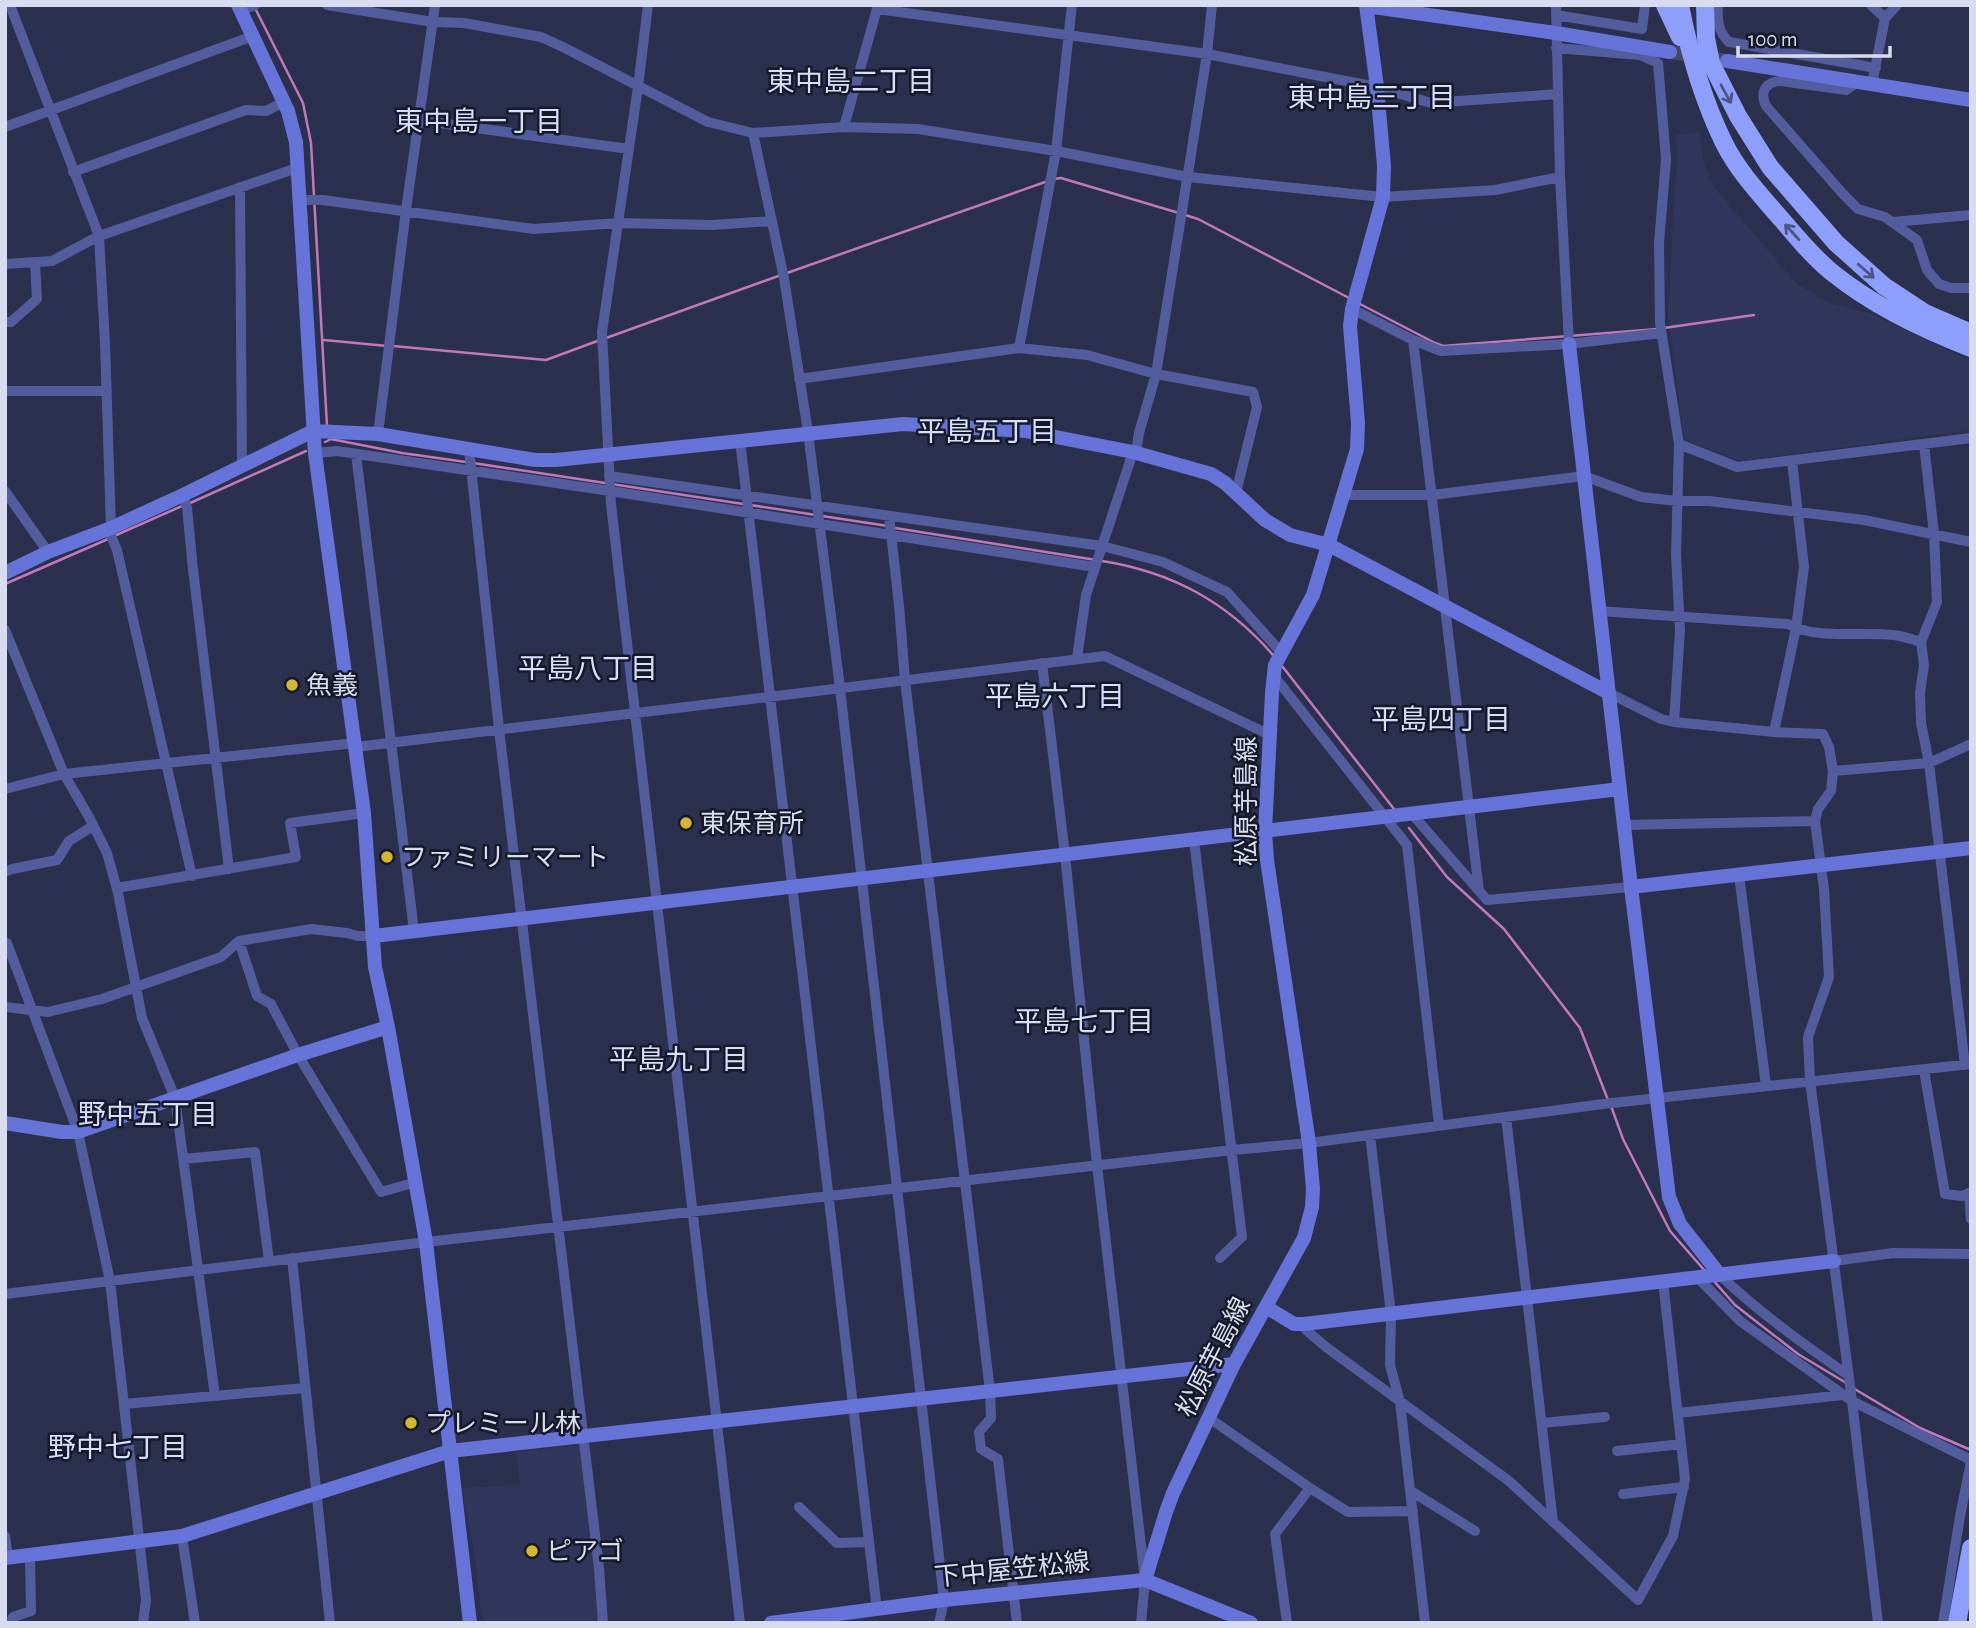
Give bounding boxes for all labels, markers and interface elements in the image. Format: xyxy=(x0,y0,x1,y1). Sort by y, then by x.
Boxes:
scale bar xyxy=(1738,14,1890,58)
text: 100 m xyxy=(1748,29,1798,50)
district label: 東中島二丁目 xyxy=(767,67,935,97)
district label: 東中島三丁目 xyxy=(1288,83,1456,113)
one-way arrow xyxy=(1720,83,1733,104)
district label: 東中島一丁目 xyxy=(395,107,563,137)
one-way arrow xyxy=(1784,224,1801,241)
one-way arrow xyxy=(1857,263,1875,279)
district label: 平島五丁目 xyxy=(917,417,1057,447)
district label: 平島八丁目 xyxy=(518,654,658,684)
place label: 魚義 xyxy=(306,672,358,699)
marker: 魚義 xyxy=(284,677,300,693)
district label: 平島六丁目 xyxy=(985,682,1125,712)
district label: 平島四丁目 xyxy=(1371,705,1511,735)
street label: 松原芋島線 xyxy=(1232,736,1260,866)
place label: 東保育所 xyxy=(700,810,804,837)
marker: 東保育所 xyxy=(678,815,694,831)
place label: ファミリーマート xyxy=(401,845,609,871)
marker: ファミリーマート xyxy=(379,849,395,865)
district label: 平島七丁目 xyxy=(1014,1007,1154,1037)
district label: 平島九丁目 xyxy=(609,1045,749,1075)
district label: 野中五丁目 xyxy=(78,1100,218,1130)
street label: 松原芋島線 xyxy=(1171,1293,1255,1421)
place label: プレミール林 xyxy=(425,1410,581,1437)
marker: プレミール林 xyxy=(403,1415,419,1431)
district label: 野中七丁目 xyxy=(48,1433,188,1463)
place label: ピアゴ xyxy=(546,1537,624,1565)
marker: ピアゴ xyxy=(524,1543,540,1559)
street label: 下中屋笠松線 xyxy=(933,1547,1091,1591)

